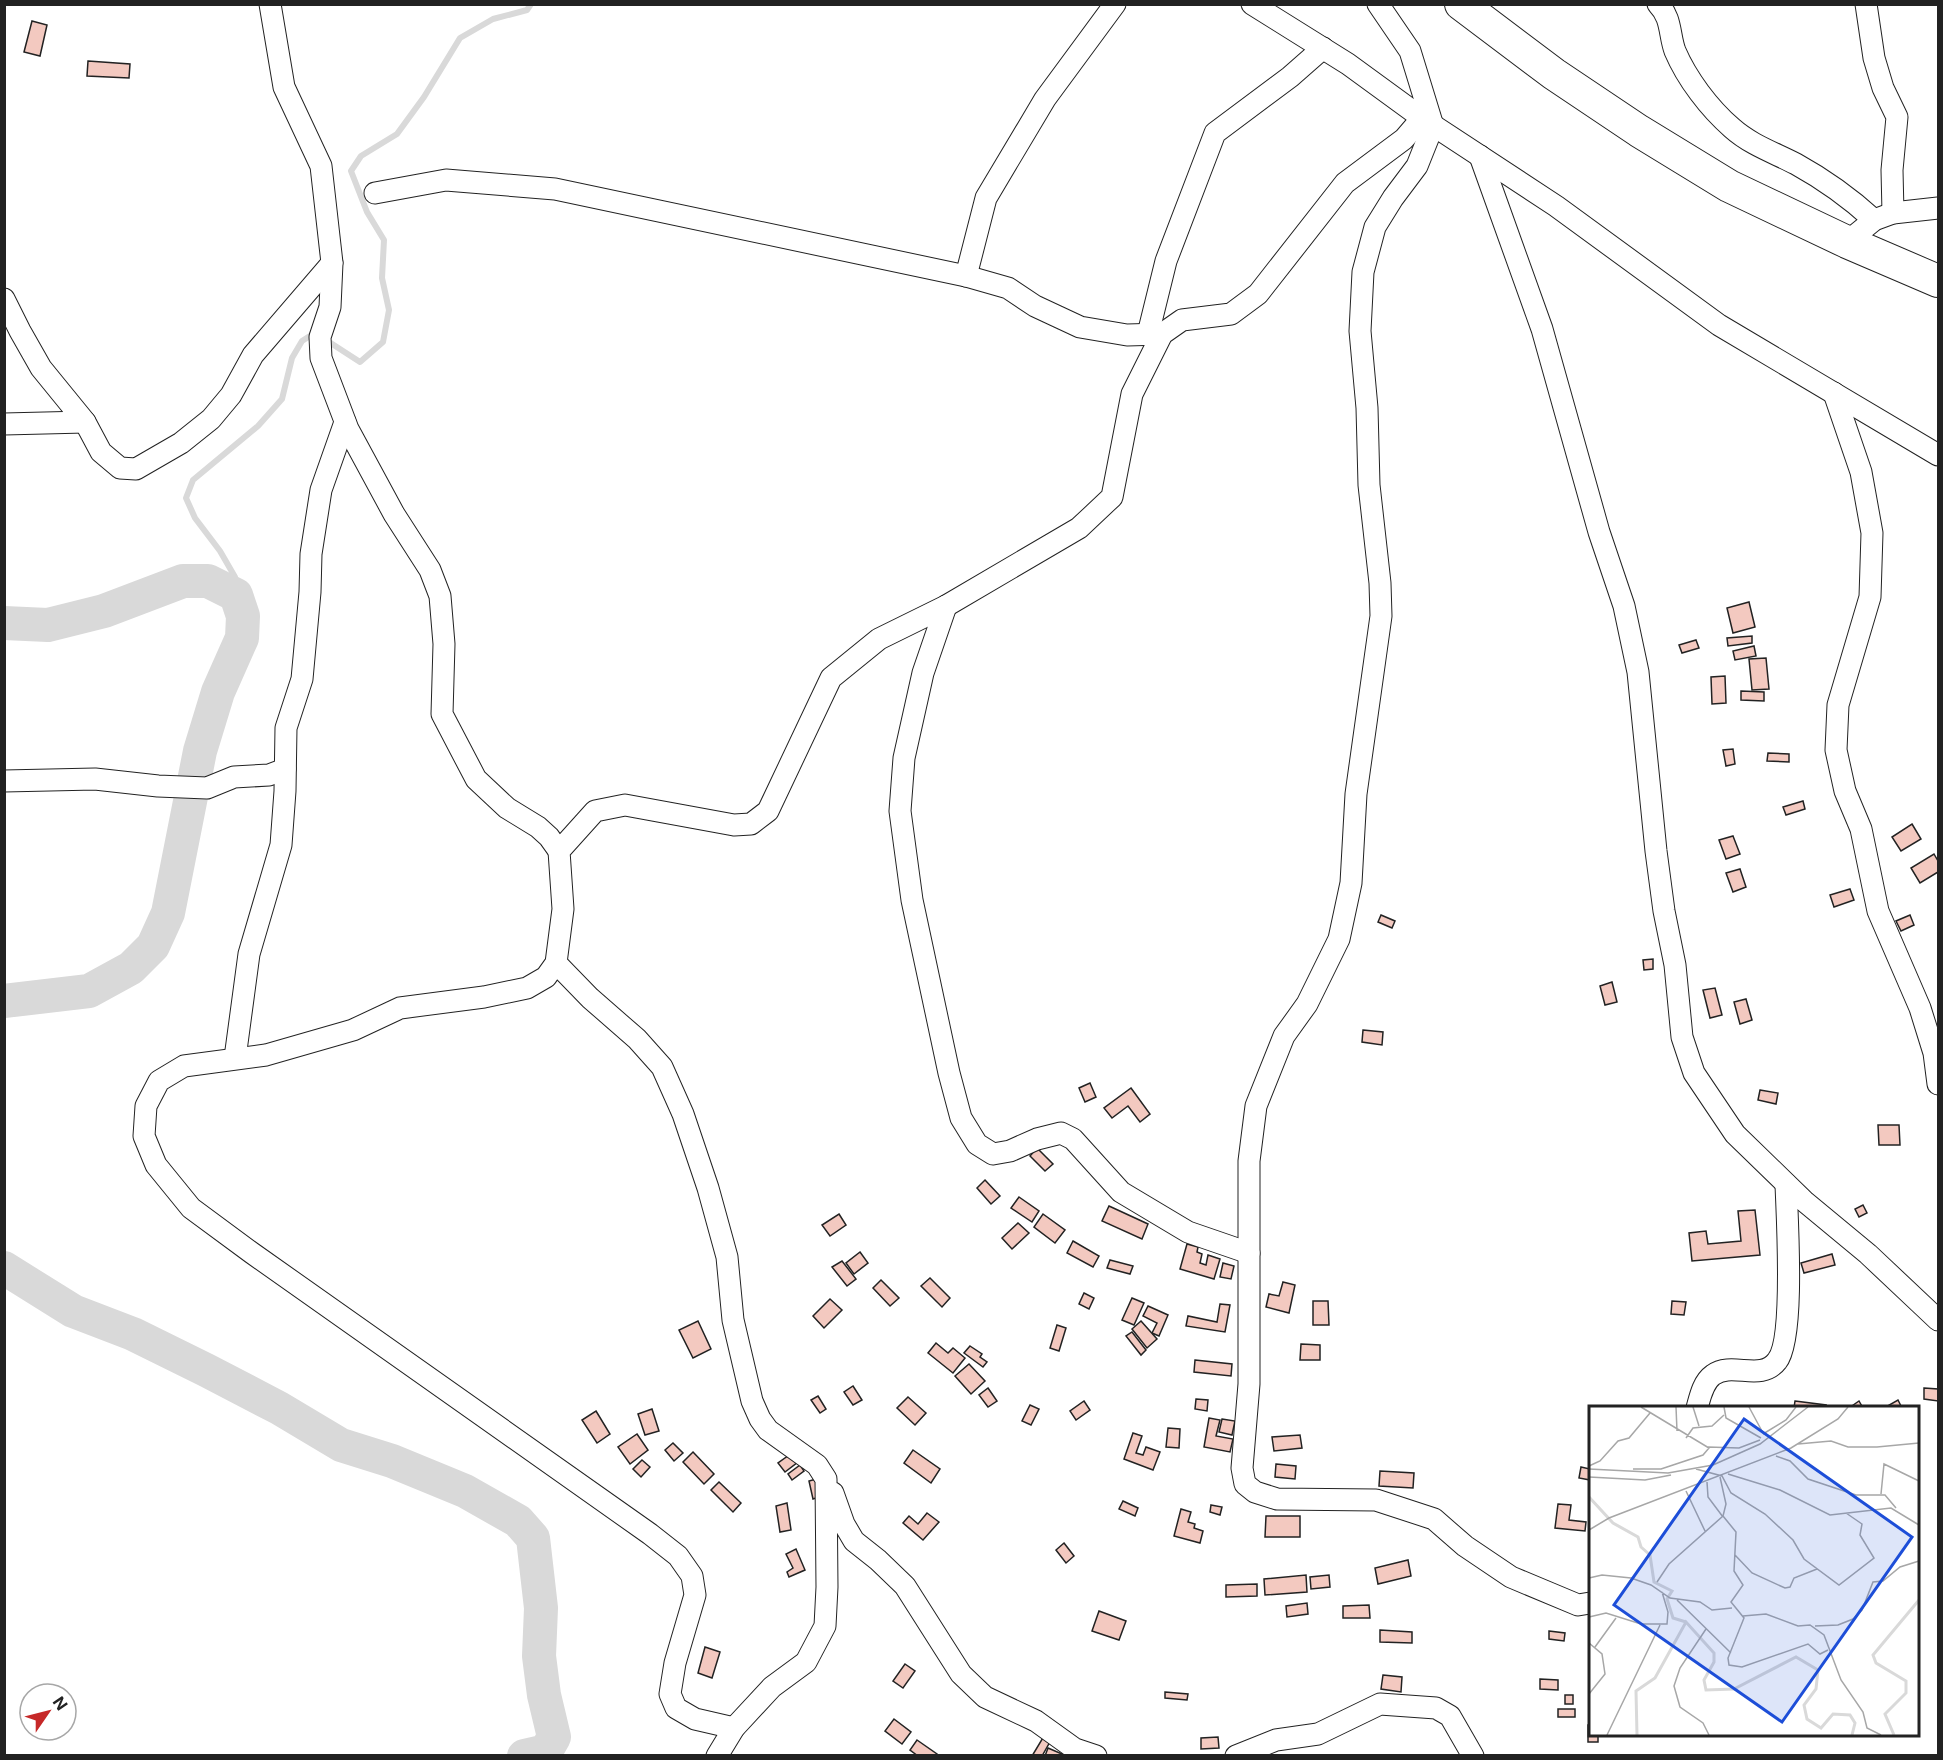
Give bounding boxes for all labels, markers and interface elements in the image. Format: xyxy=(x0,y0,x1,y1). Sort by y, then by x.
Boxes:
inset map xyxy=(1589,1406,1919,1736)
north arrow xyxy=(18,1682,78,1742)
text: N xyxy=(49,1693,72,1714)

